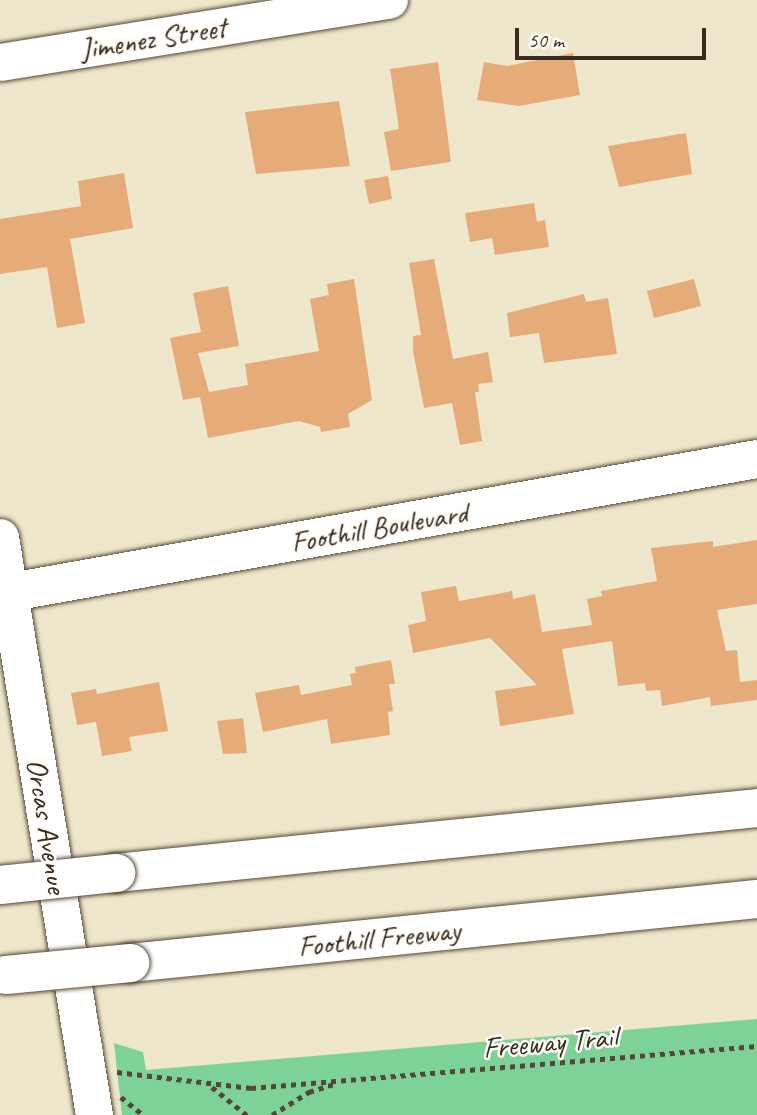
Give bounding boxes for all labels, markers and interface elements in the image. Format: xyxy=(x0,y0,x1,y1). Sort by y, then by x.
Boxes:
street label: Jimenez Street xyxy=(78,9,228,67)
scale bar xyxy=(519,14,710,58)
text: 50 m xyxy=(528,27,564,53)
street label: Foothill Boulevard xyxy=(288,494,470,560)
street label: Orcas Avenue xyxy=(19,756,75,896)
street label: Foothill Freeway xyxy=(296,912,462,964)
street label: Freeway Trail xyxy=(481,1018,619,1066)

